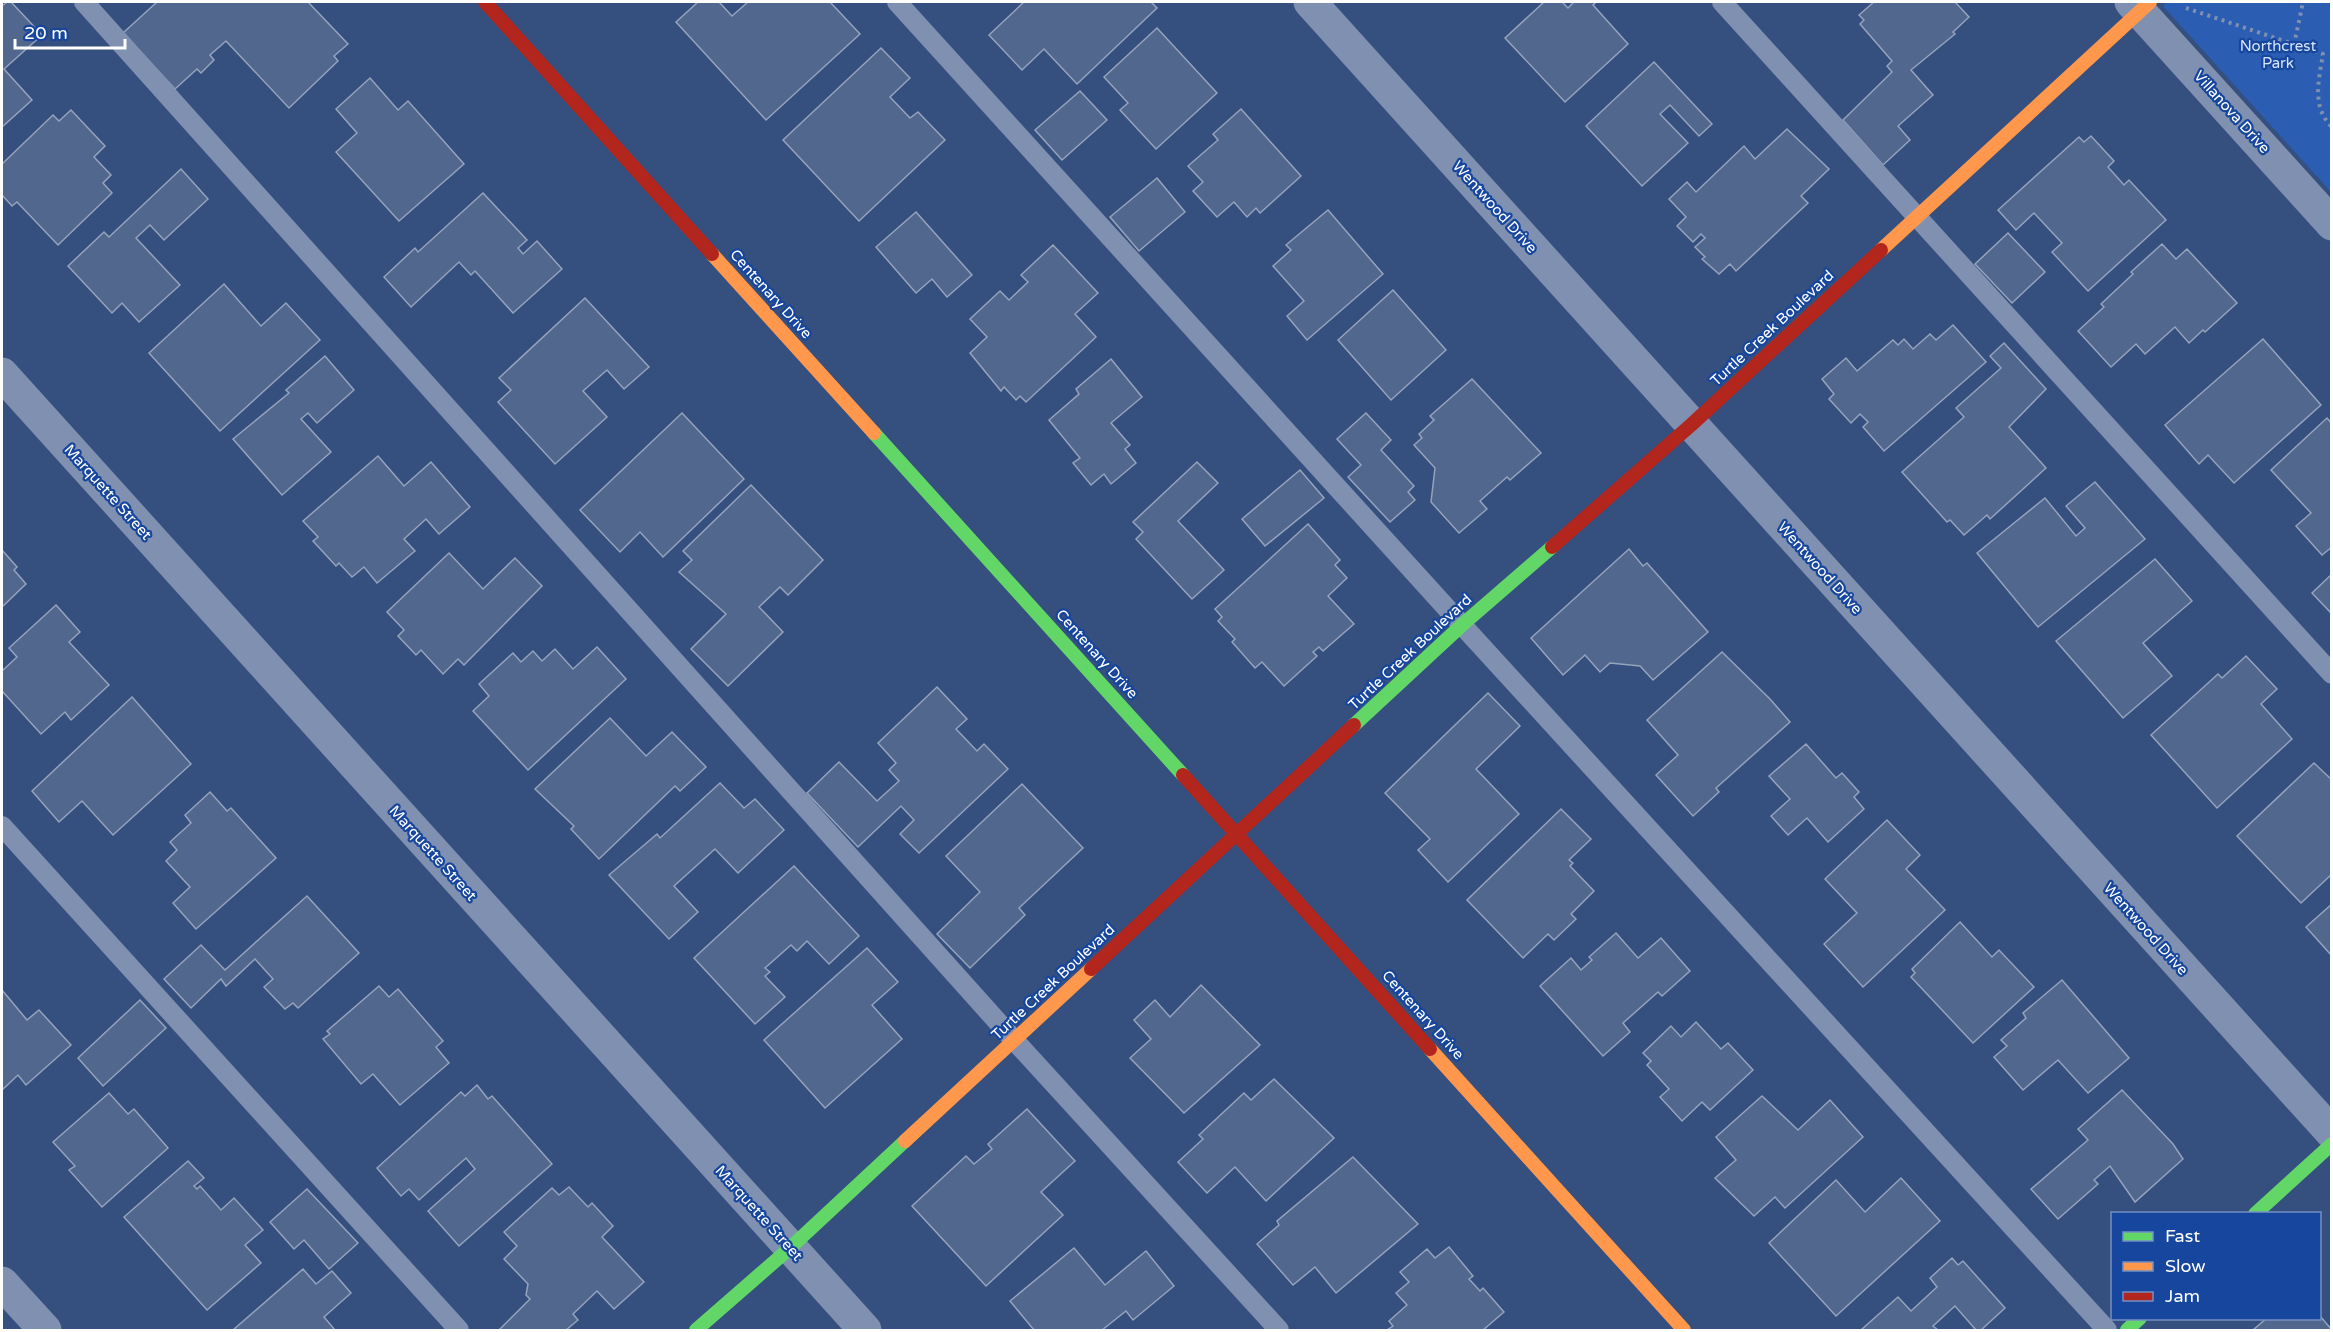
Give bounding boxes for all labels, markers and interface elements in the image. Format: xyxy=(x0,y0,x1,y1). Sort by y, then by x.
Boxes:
scale bar xyxy=(15,12,124,50)
text: 20 m xyxy=(24,22,68,44)
park label: Northcrest Park xyxy=(2240,37,2316,72)
street label: Villanova Drive xyxy=(2190,67,2274,157)
street label: Wentwood Drive xyxy=(1449,157,1541,257)
street label: Centenary Drive xyxy=(726,246,816,342)
street label: Turtle Creek Boulevard xyxy=(1707,266,1837,390)
street label: Marquette Street xyxy=(60,441,156,544)
street label: Wentwood Drive xyxy=(1774,518,1866,618)
street label: Turtle Creek Boulevard xyxy=(1345,590,1475,714)
street label: Centenary Drive xyxy=(1052,606,1142,702)
street label: Marquette Street xyxy=(385,802,481,905)
street label: Wentwood Drive xyxy=(2100,879,2192,979)
street label: Turtle Creek Boulevard xyxy=(988,920,1118,1044)
street label: Centenary Drive xyxy=(1378,967,1468,1063)
street label: Marquette Street xyxy=(711,1162,807,1265)
legend xyxy=(2111,1212,2321,1320)
text: Fast xyxy=(2165,1225,2200,1247)
text: Slow xyxy=(2165,1255,2206,1277)
text: Jam xyxy=(2165,1285,2200,1307)

